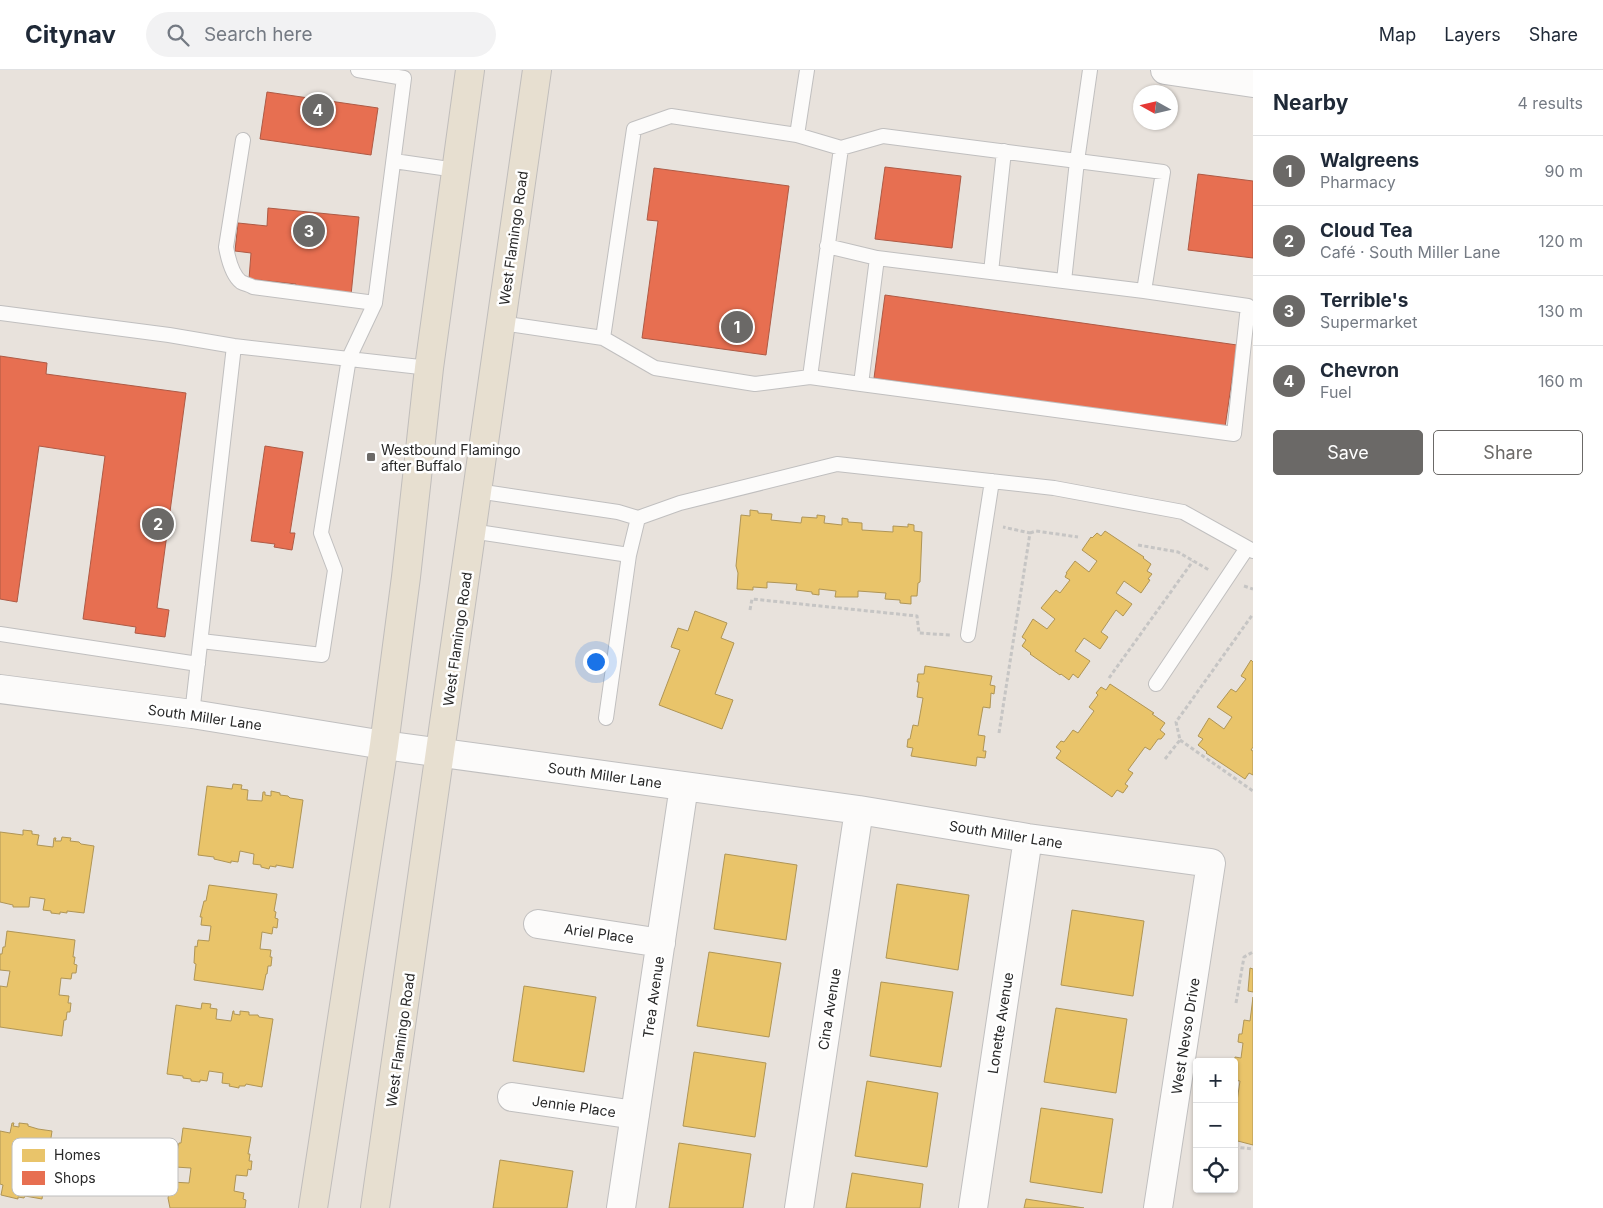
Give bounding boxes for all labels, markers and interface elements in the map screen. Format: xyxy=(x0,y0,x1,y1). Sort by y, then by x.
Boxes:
search box xyxy=(146,12,496,57)
text: Citynav xyxy=(25,20,116,49)
icon: search xyxy=(164,21,192,49)
text: Search here xyxy=(204,23,313,46)
text: Map xyxy=(1379,24,1416,45)
text: Layers xyxy=(1444,24,1501,45)
text: Share xyxy=(1529,24,1578,45)
north arrow xyxy=(1133,85,1178,130)
text: Nearby xyxy=(1273,90,1348,115)
pin: 4 xyxy=(302,91,334,129)
text: 4 results xyxy=(1518,93,1583,113)
text: Walgreens xyxy=(1320,149,1419,172)
text: 1 xyxy=(1286,161,1292,181)
text: 90 m xyxy=(1544,161,1583,181)
street label: West Flamingo Road xyxy=(495,170,531,306)
text: Pharmacy xyxy=(1320,172,1396,192)
pin: 3 xyxy=(293,212,325,250)
text: Cloud Tea xyxy=(1320,219,1413,242)
text: 2 xyxy=(1284,231,1294,251)
text: 120 m xyxy=(1538,231,1583,251)
text: Café · South Miller Lane xyxy=(1320,242,1500,262)
text: Terrible's xyxy=(1320,289,1408,312)
text: 3 xyxy=(1284,301,1294,321)
text: 130 m xyxy=(1538,301,1583,321)
pin: 1 xyxy=(721,308,753,346)
text: Supermarket xyxy=(1320,312,1417,332)
text: Chevron xyxy=(1320,359,1399,382)
text: 4 xyxy=(1284,371,1294,391)
text: 160 m xyxy=(1538,371,1583,391)
text: Fuel xyxy=(1320,382,1352,402)
button: Save xyxy=(1273,430,1423,475)
button: Share xyxy=(1433,430,1583,475)
place label: Westbound Flamingo after Buffalo xyxy=(381,441,521,474)
marker: Westbound Flamingo after Buffalo xyxy=(365,451,377,463)
pin: 2 xyxy=(142,505,174,543)
street label: West Flamingo Road xyxy=(439,571,475,707)
your location xyxy=(583,649,609,675)
street label: South Miller Lane xyxy=(147,701,263,733)
street label: South Miller Lane xyxy=(547,759,663,791)
street label: South Miller Lane xyxy=(948,817,1064,851)
street label: Ariel Place xyxy=(563,920,635,946)
street label: Trea Avenue xyxy=(639,955,667,1039)
street label: Cina Avenue xyxy=(814,967,844,1051)
street label: Lonette Avenue xyxy=(984,971,1016,1075)
street label: West Flamingo Road xyxy=(382,972,418,1108)
street label: West Nevso Drive xyxy=(1167,976,1203,1096)
map controls xyxy=(1193,1058,1238,1193)
button: + xyxy=(1193,1058,1238,1103)
street label: Jennie Place xyxy=(531,1092,617,1120)
button: − xyxy=(1193,1103,1238,1148)
legend xyxy=(12,1138,178,1196)
text: Homes xyxy=(54,1146,101,1163)
button: locate xyxy=(1193,1148,1238,1193)
text: Shops xyxy=(54,1169,96,1186)

